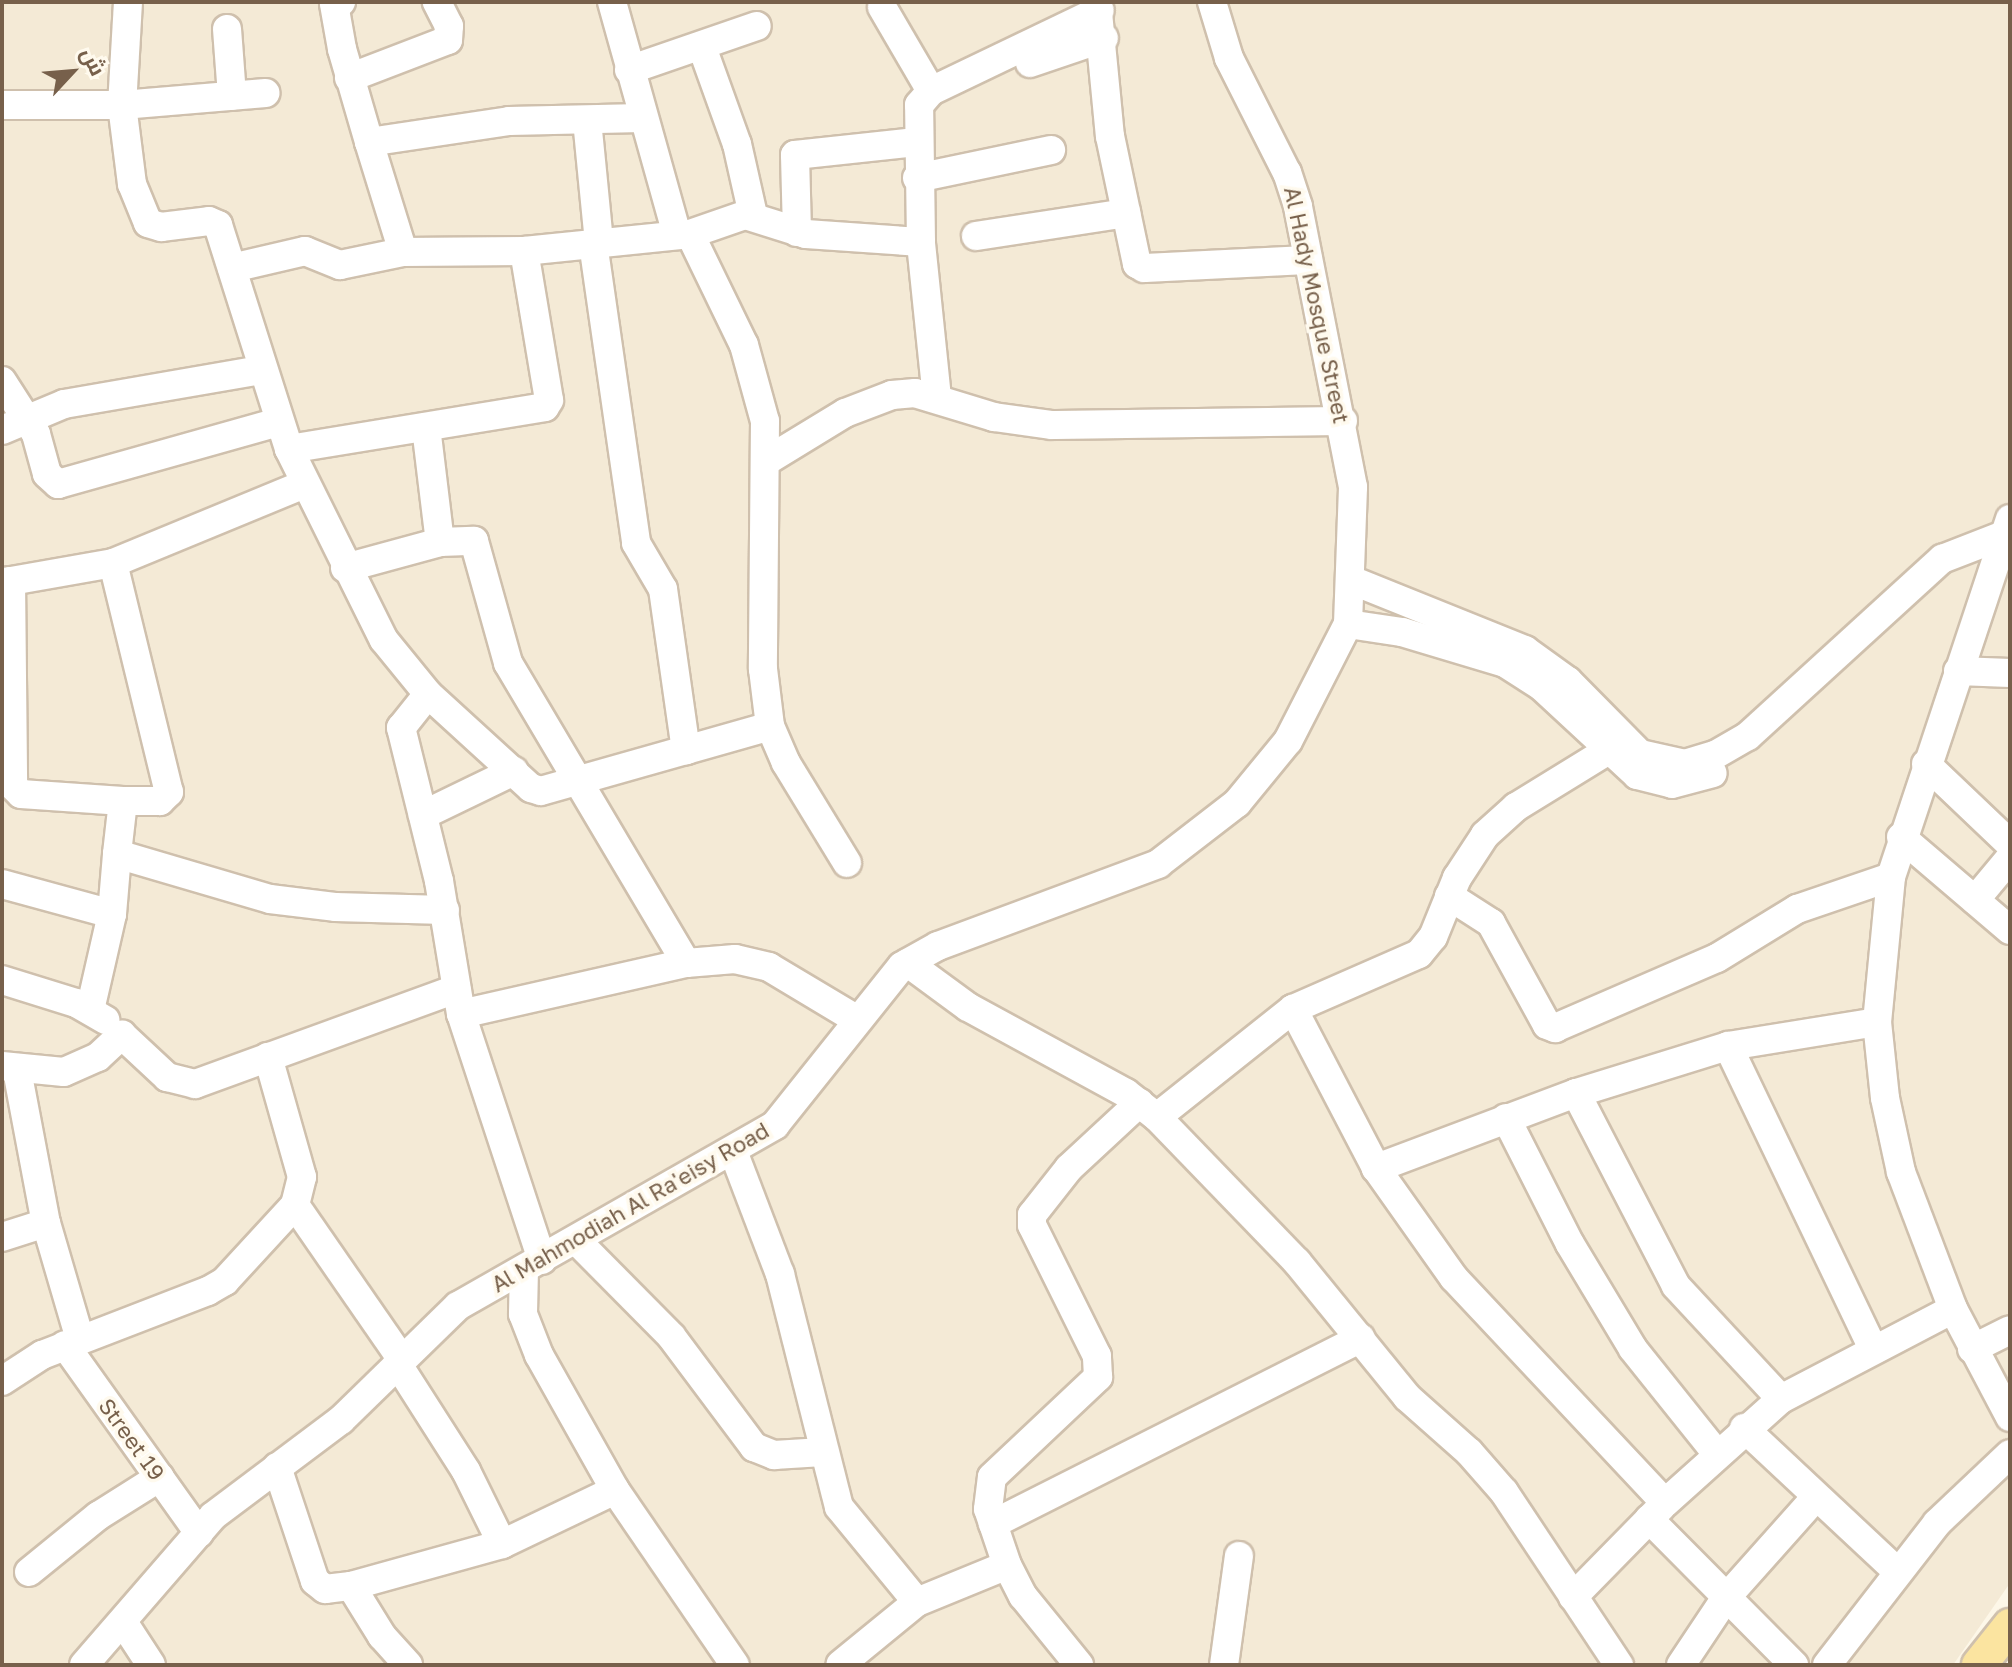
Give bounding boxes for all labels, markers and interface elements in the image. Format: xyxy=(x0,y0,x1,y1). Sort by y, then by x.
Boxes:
north arrow xyxy=(32,32,112,112)
text: ش xyxy=(76,43,112,80)
street label: Al Hady Mosque Street xyxy=(1279,184,1355,426)
street label: Al Mahmodiah Al Ra'eisy Road xyxy=(487,1117,773,1297)
street label: Street 19 xyxy=(94,1393,170,1485)

